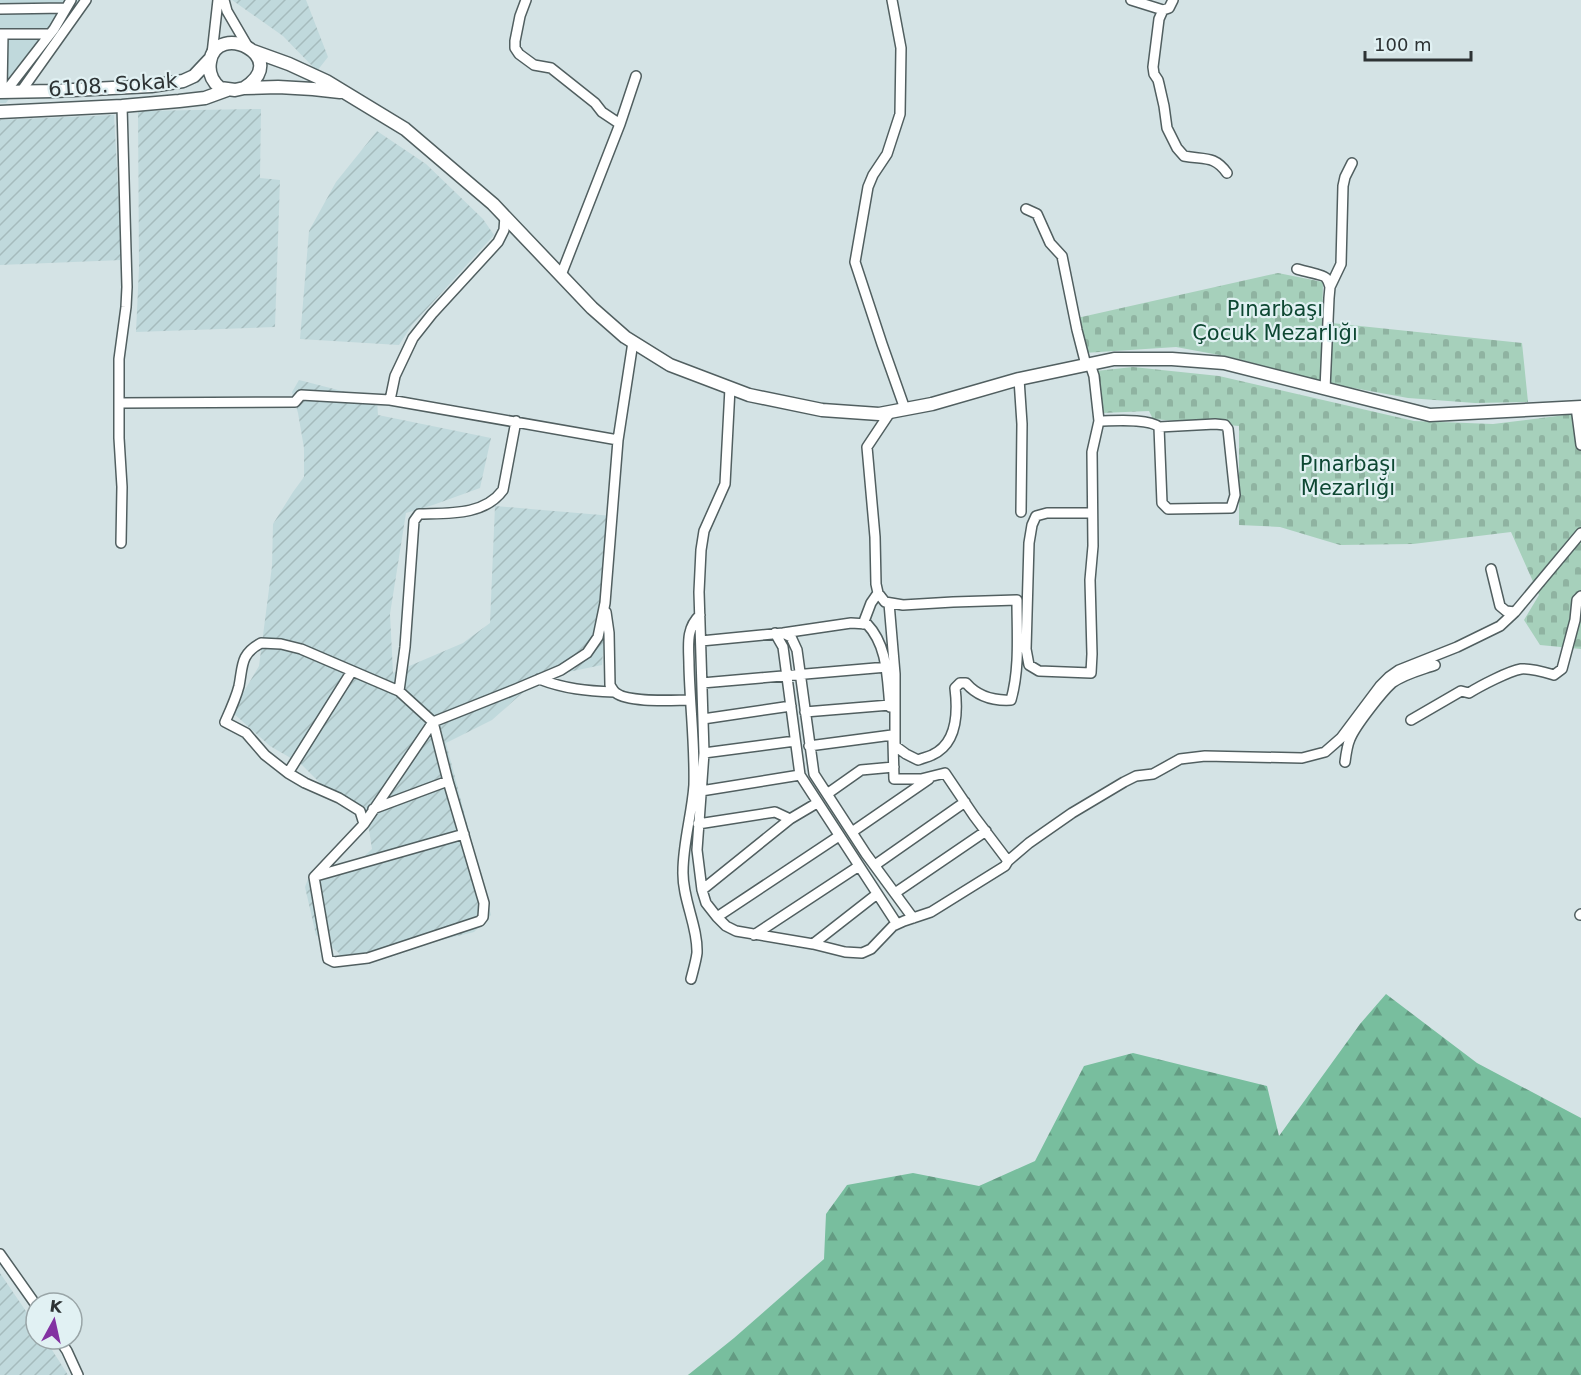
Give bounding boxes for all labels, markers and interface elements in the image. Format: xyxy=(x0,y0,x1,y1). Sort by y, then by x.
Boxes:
scale bar xyxy=(1365,24,1472,62)
text: 100 m xyxy=(1374,34,1432,55)
street label: 6108. Sokak xyxy=(47,68,179,101)
park label: Pınarbaşı Çocuk Mezarlığı xyxy=(1192,297,1358,345)
park label: Pınarbaşı Mezarlığı xyxy=(1300,452,1396,500)
north arrow xyxy=(24,1291,84,1351)
text: K xyxy=(49,1296,64,1317)

